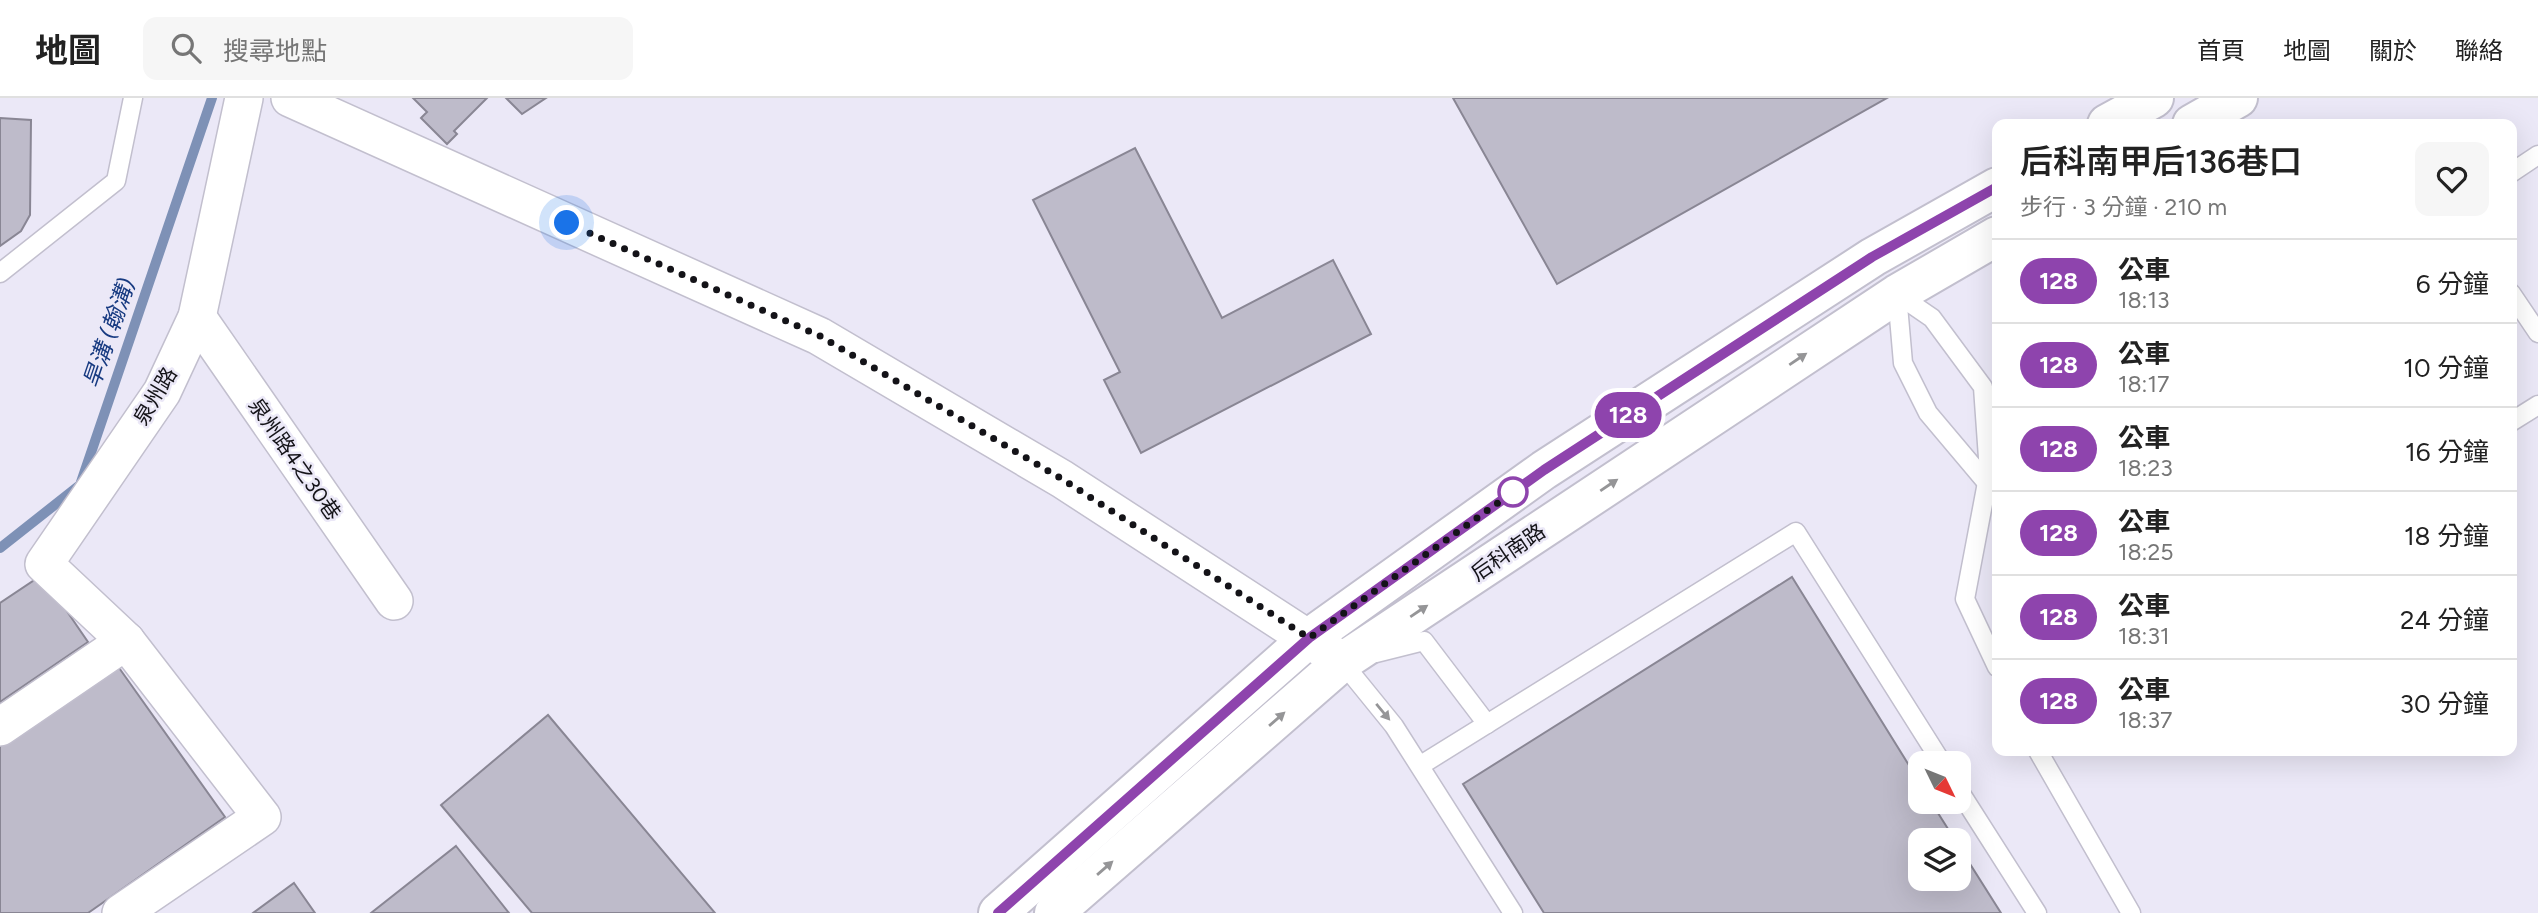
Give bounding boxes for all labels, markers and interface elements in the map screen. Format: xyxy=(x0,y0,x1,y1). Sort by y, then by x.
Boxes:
search box xyxy=(143,17,633,80)
icon: search xyxy=(167,29,205,67)
text: 地圖 xyxy=(35,31,101,70)
text: 搜尋地點 xyxy=(223,35,327,67)
text: 首頁 xyxy=(2197,36,2245,65)
text: 地圖 xyxy=(2283,36,2331,65)
text: 關於 xyxy=(2369,36,2417,65)
text: 聯絡 xyxy=(2455,36,2503,65)
text: 后科南甲后136巷口 xyxy=(2020,142,2302,181)
button: heart xyxy=(2415,142,2489,216)
text: 步行 · 3 分鐘 · 210 m xyxy=(2020,193,2227,221)
your location xyxy=(549,205,584,240)
text: 公車 xyxy=(2118,254,2170,286)
text: 128 xyxy=(2039,266,2078,295)
text: 6 分鐘 xyxy=(2416,268,2489,300)
water label: 旱溝 (翰溝) xyxy=(77,275,141,391)
text: 18:13 xyxy=(2118,286,2169,314)
text: 公車 xyxy=(2118,338,2170,370)
text: 128 xyxy=(2039,350,2078,379)
one-way arrow xyxy=(1789,352,1807,366)
text: 10 分鐘 xyxy=(2403,352,2489,384)
street label: 泉州路 xyxy=(128,363,182,429)
text: 18:17 xyxy=(2118,370,2169,398)
line badge: 128 xyxy=(1588,392,1668,438)
street label: 泉州路4之30巷 xyxy=(244,393,346,525)
text: 128 xyxy=(1609,400,1647,429)
text: 公車 xyxy=(2118,422,2170,454)
text: 128 xyxy=(2039,434,2078,463)
text: 16 分鐘 xyxy=(2405,436,2489,468)
text: 18:23 xyxy=(2118,454,2173,482)
unlabelled marker xyxy=(1498,477,1528,507)
one-way arrow xyxy=(1599,479,1618,492)
text: 公車 xyxy=(2118,506,2170,538)
street label: 后科南路 xyxy=(1466,518,1550,586)
text: 128 xyxy=(2039,518,2078,547)
text: 18 分鐘 xyxy=(2404,520,2489,552)
text: 18:25 xyxy=(2118,538,2174,566)
text: 公車 xyxy=(2118,590,2170,622)
text: 128 xyxy=(2039,602,2078,631)
one-way arrow xyxy=(1409,604,1429,617)
text: 24 分鐘 xyxy=(2400,604,2489,636)
text: 18:31 xyxy=(2118,622,2169,650)
text: 公車 xyxy=(2118,674,2170,706)
text: 128 xyxy=(2039,686,2078,715)
text: 30 分鐘 xyxy=(2400,688,2489,720)
one-way arrow xyxy=(1375,703,1391,721)
text: 18:37 xyxy=(2118,706,2172,734)
one-way arrow xyxy=(1268,712,1285,727)
north arrow xyxy=(1908,751,1970,814)
map controls xyxy=(1908,751,1971,891)
button: layers xyxy=(1908,828,1971,891)
one-way arrow xyxy=(1096,860,1114,876)

